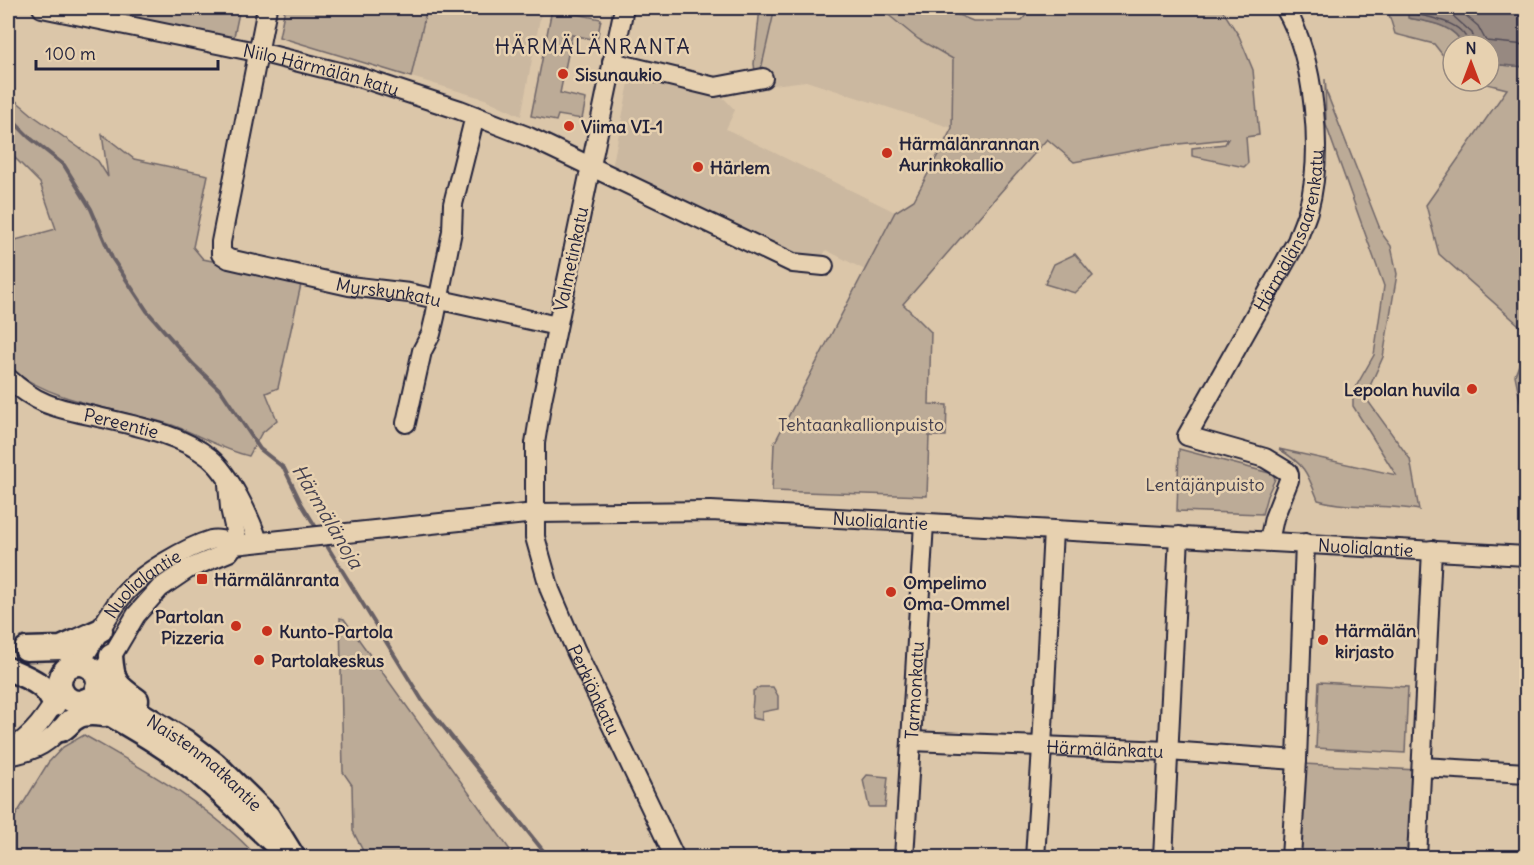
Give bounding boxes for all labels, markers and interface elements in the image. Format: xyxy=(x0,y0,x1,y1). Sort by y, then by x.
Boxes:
scale bar xyxy=(36,33,218,71)
district label: HÄRMÄLÄNRANTA xyxy=(495,33,691,60)
north arrow xyxy=(1441,33,1501,93)
street label: Niilo Härmälän katu xyxy=(241,38,402,101)
text: N xyxy=(1465,38,1477,58)
text: 100 m xyxy=(45,42,96,65)
place label: Sisunaukio xyxy=(575,63,662,86)
marker: Sisunaukio xyxy=(556,67,570,81)
place label: Viima VI-1 xyxy=(581,115,663,138)
marker: Viima VI-1 xyxy=(562,119,576,133)
place label: Härmälänrannan Aurinkokallio xyxy=(899,132,1040,176)
marker: Härmälänrannan Aurinkokallio xyxy=(880,146,894,160)
street label: Härmälänsaarenkatu xyxy=(1248,149,1327,315)
place label: Härlem xyxy=(710,156,770,179)
marker: Härlem xyxy=(691,160,705,174)
street label: Valmetinkatu xyxy=(549,204,593,314)
street label: Myrskynkatu xyxy=(334,272,443,311)
place label: Lepolan huvila xyxy=(1344,378,1460,401)
marker: Lepolan huvila xyxy=(1465,382,1479,396)
street label: Pereentie xyxy=(82,403,162,443)
park label: Tehtaankallionpuisto xyxy=(778,413,944,436)
water label: Härmälänoja xyxy=(287,459,370,574)
park label: Lentäjänpuisto xyxy=(1145,473,1265,496)
street label: Nuolialantie xyxy=(832,506,929,534)
street label: Nuolialantie xyxy=(1317,533,1414,561)
street label: Nuolialantie xyxy=(98,544,185,622)
place label: Härmälänranta xyxy=(214,568,339,591)
place label: Ompelimo Oma-Ommel xyxy=(903,571,1010,615)
marker: Härmälänranta xyxy=(195,572,209,586)
marker: Ompelimo Oma-Ommel xyxy=(884,585,898,599)
place label: Partolan Pizzeria xyxy=(155,605,225,649)
marker: Partolan Pizzeria xyxy=(229,619,243,633)
place label: Härmälän kirjasto xyxy=(1335,619,1417,663)
place label: Kunto-Partola xyxy=(279,620,393,643)
marker: Kunto-Partola xyxy=(260,624,274,638)
marker: Härmälän kirjasto xyxy=(1316,633,1330,647)
street label: Perkiönkatu xyxy=(563,641,626,738)
street label: Tarmonkatu xyxy=(900,641,928,740)
place label: Partolakeskus xyxy=(271,649,384,672)
marker: Partolakeskus xyxy=(252,653,266,667)
street label: Naistenmatkantie xyxy=(143,709,267,816)
street label: Härmälänkatu xyxy=(1046,735,1164,762)

